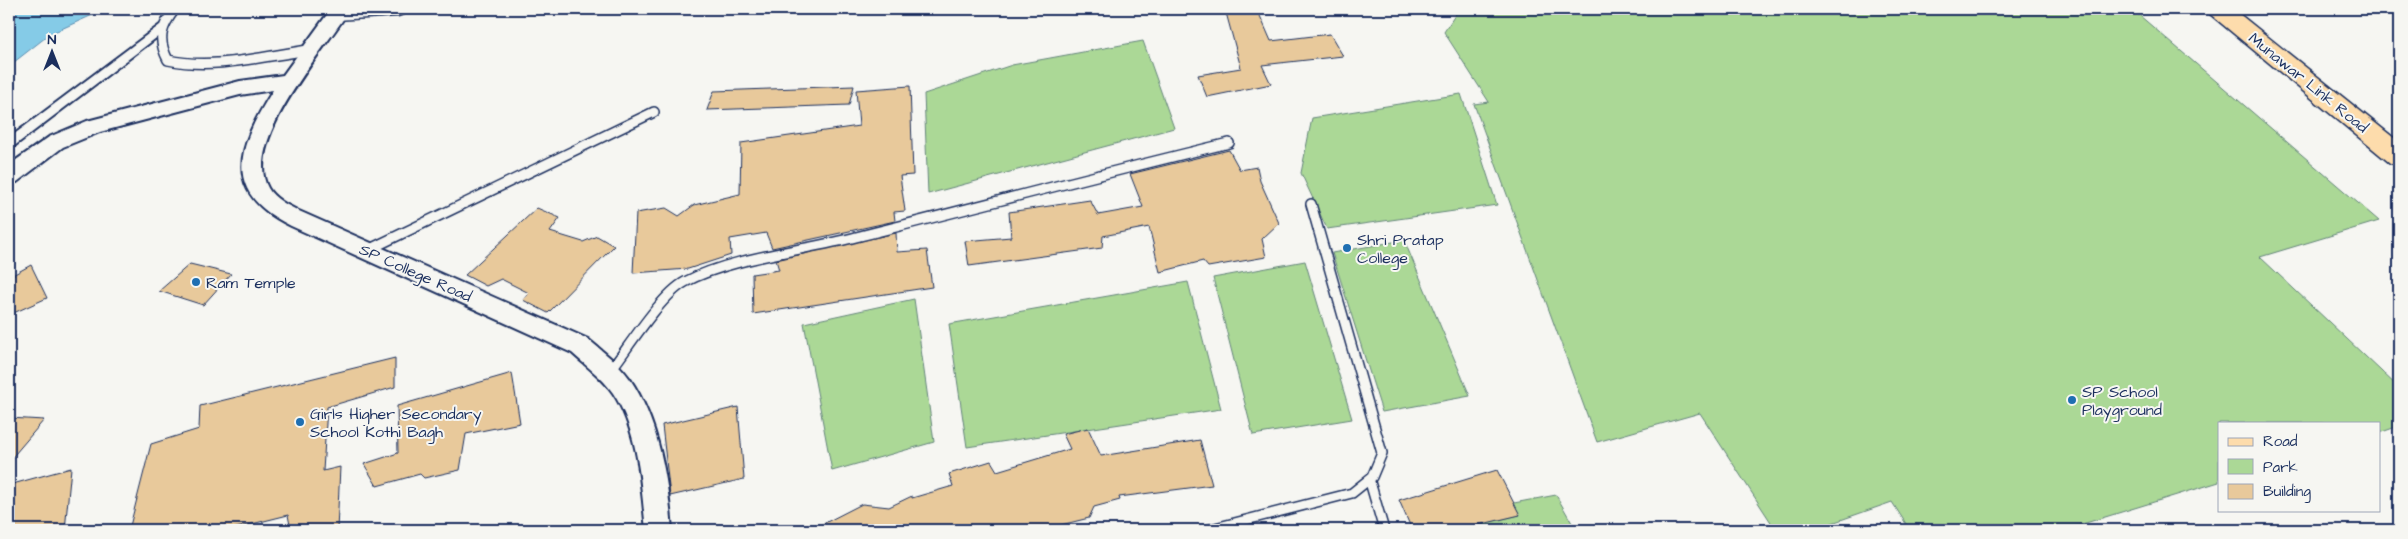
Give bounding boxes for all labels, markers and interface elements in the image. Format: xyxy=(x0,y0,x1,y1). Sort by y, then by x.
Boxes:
north arrow xyxy=(28,28,78,78)
street label: Munawar Link Road xyxy=(2244,28,2373,138)
text: N xyxy=(48,30,57,50)
place label: Shri Pratap College xyxy=(1357,229,1444,270)
street label: SP College Road xyxy=(355,238,475,308)
marker: Shri Pratap College xyxy=(1341,242,1353,254)
place label: Ram Temple xyxy=(206,272,296,294)
marker: Ram Temple xyxy=(190,276,202,288)
place label: SP School Playground xyxy=(2082,381,2162,422)
marker: SP School Playground xyxy=(2066,394,2078,406)
place label: Girls Higher Secondary School Kothi Bagh xyxy=(310,403,482,444)
marker: Girls Higher Secondary School Kothi Bagh xyxy=(294,416,306,428)
legend xyxy=(2218,422,2380,512)
text: Road xyxy=(2263,431,2298,452)
text: Park xyxy=(2263,457,2298,478)
text: Building xyxy=(2263,481,2311,503)

